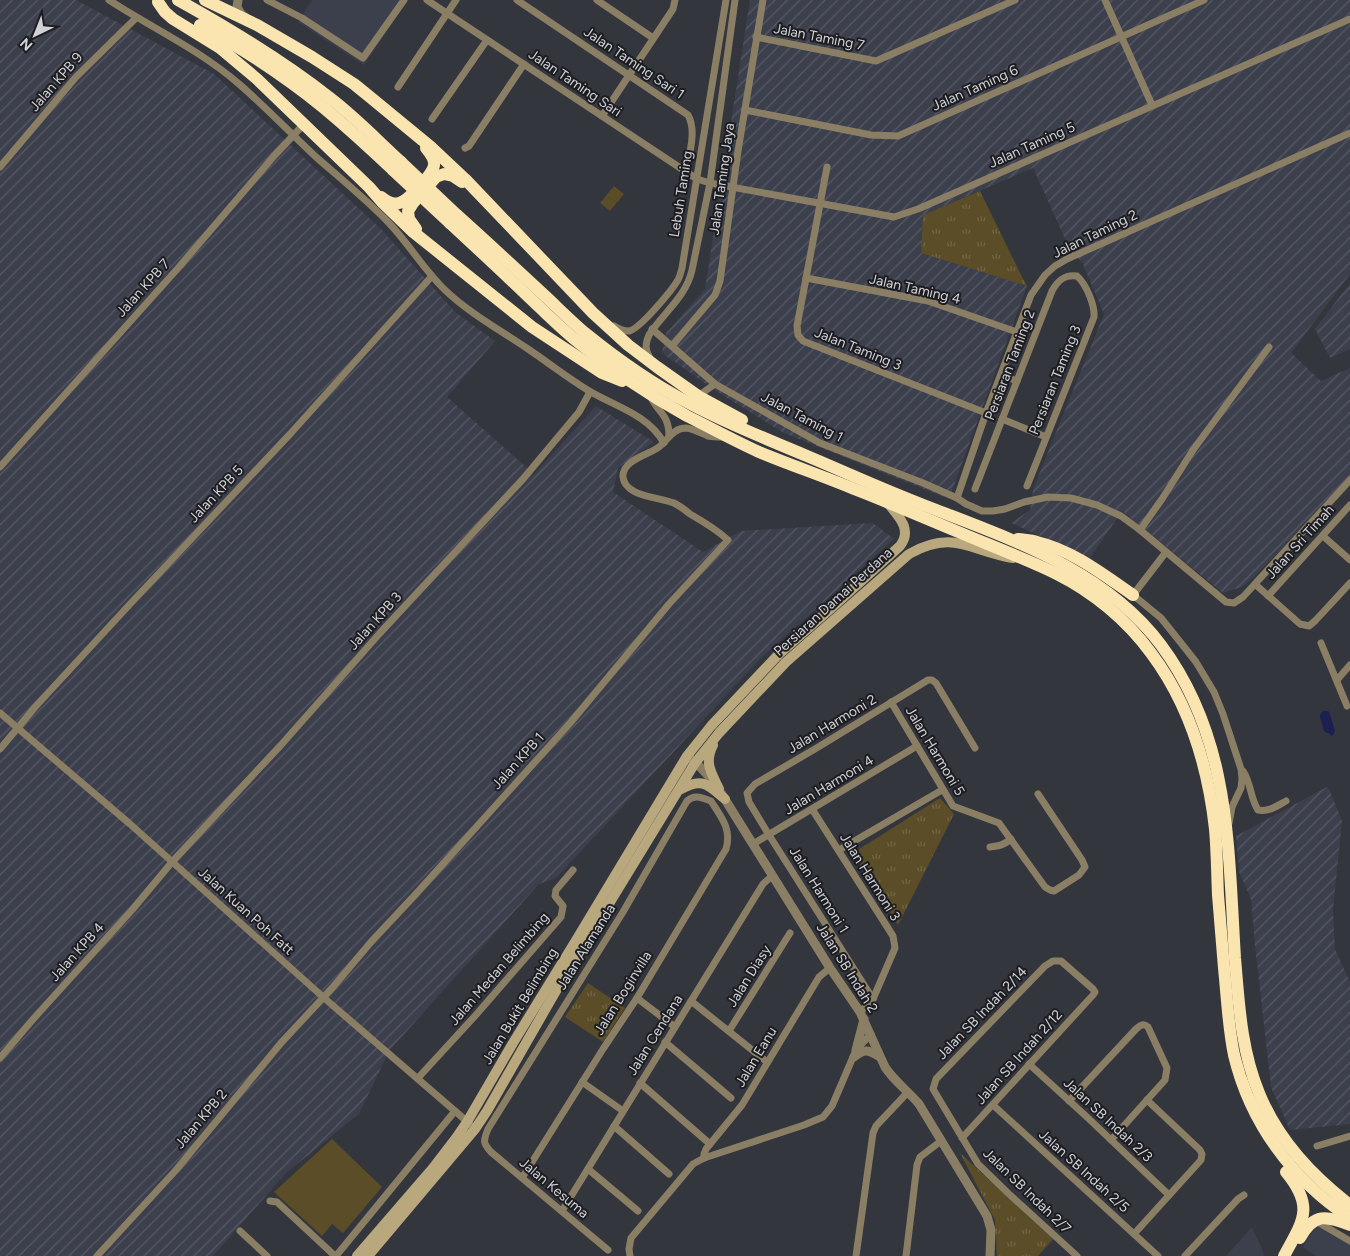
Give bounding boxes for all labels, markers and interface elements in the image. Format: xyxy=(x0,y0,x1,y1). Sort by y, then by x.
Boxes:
north arrow xyxy=(10,10,60,60)
street label: Jalan Taming 7 xyxy=(772,20,866,54)
street label: Jalan Taming Sari 1 xyxy=(581,23,687,103)
text: N xyxy=(17,34,36,54)
street label: Jalan Taming Sari xyxy=(525,46,625,120)
street label: Jalan KPB 9 xyxy=(26,49,86,115)
street label: Jalan Taming 6 xyxy=(929,61,1021,115)
street label: Jalan Taming 5 xyxy=(986,118,1078,172)
street label: Jalan Taming Jaya xyxy=(706,122,738,236)
street label: Lebuh Taming xyxy=(666,149,696,239)
street label: Jalan Taming 2 xyxy=(1050,206,1140,262)
street label: Jalan KPB 7 xyxy=(113,255,174,320)
street label: Jalan Taming 4 xyxy=(868,270,963,308)
street label: Persiaran Taming 2 xyxy=(981,307,1039,423)
street label: Persiaran Taming 3 xyxy=(1025,323,1085,437)
street label: Jalan Taming 3 xyxy=(812,324,904,374)
street label: Jalan Taming 1 xyxy=(758,388,846,446)
street label: Jalan KPB 5 xyxy=(185,462,247,526)
street label: Jalan Sri Timah xyxy=(1262,501,1338,583)
street label: Persiaran Damai Perdana xyxy=(770,544,896,660)
street label: Jalan KPB 3 xyxy=(345,589,405,653)
street label: Jalan Harmoni 2 xyxy=(785,691,879,757)
street label: Jalan Harmoni 5 xyxy=(902,703,968,799)
street label: Jalan KPB 1 xyxy=(488,729,548,793)
street label: Jalan Harmoni 4 xyxy=(781,751,877,818)
street label: Jalan Harmoni 3 xyxy=(836,830,904,924)
street label: Jalan Harmoni 1 xyxy=(786,844,852,936)
street label: Jalan Kuan Poh Fatt xyxy=(195,863,297,959)
street label: Jalan Alamanda xyxy=(553,901,619,993)
street label: Jalan Medan Belimbing xyxy=(445,909,553,1029)
street label: Jalan KPB 4 xyxy=(46,919,108,985)
street label: Jalan SB Indah 2 xyxy=(813,920,881,1016)
street label: Jalan Diasy xyxy=(723,941,775,1010)
street label: Jalan Bukit Belimbing xyxy=(478,945,562,1067)
street label: Jalan Boginvilla xyxy=(590,948,656,1038)
street label: Jalan SB Indah 2/14 xyxy=(933,963,1031,1063)
street label: Jalan Cendana xyxy=(623,992,687,1078)
street label: Jalan SB Indah 2/12 xyxy=(972,1006,1066,1108)
street label: Jalan Eanu xyxy=(731,1024,781,1090)
street label: Jalan SB Indah 2/3 xyxy=(1060,1074,1156,1166)
street label: Jalan KPB 2 xyxy=(171,1086,231,1152)
street label: Jalan SB Indah 2/5 xyxy=(1035,1126,1133,1216)
street label: Jalan SB Indah 2/7 xyxy=(980,1145,1075,1238)
street label: Jalan Kesuma xyxy=(516,1154,592,1222)

